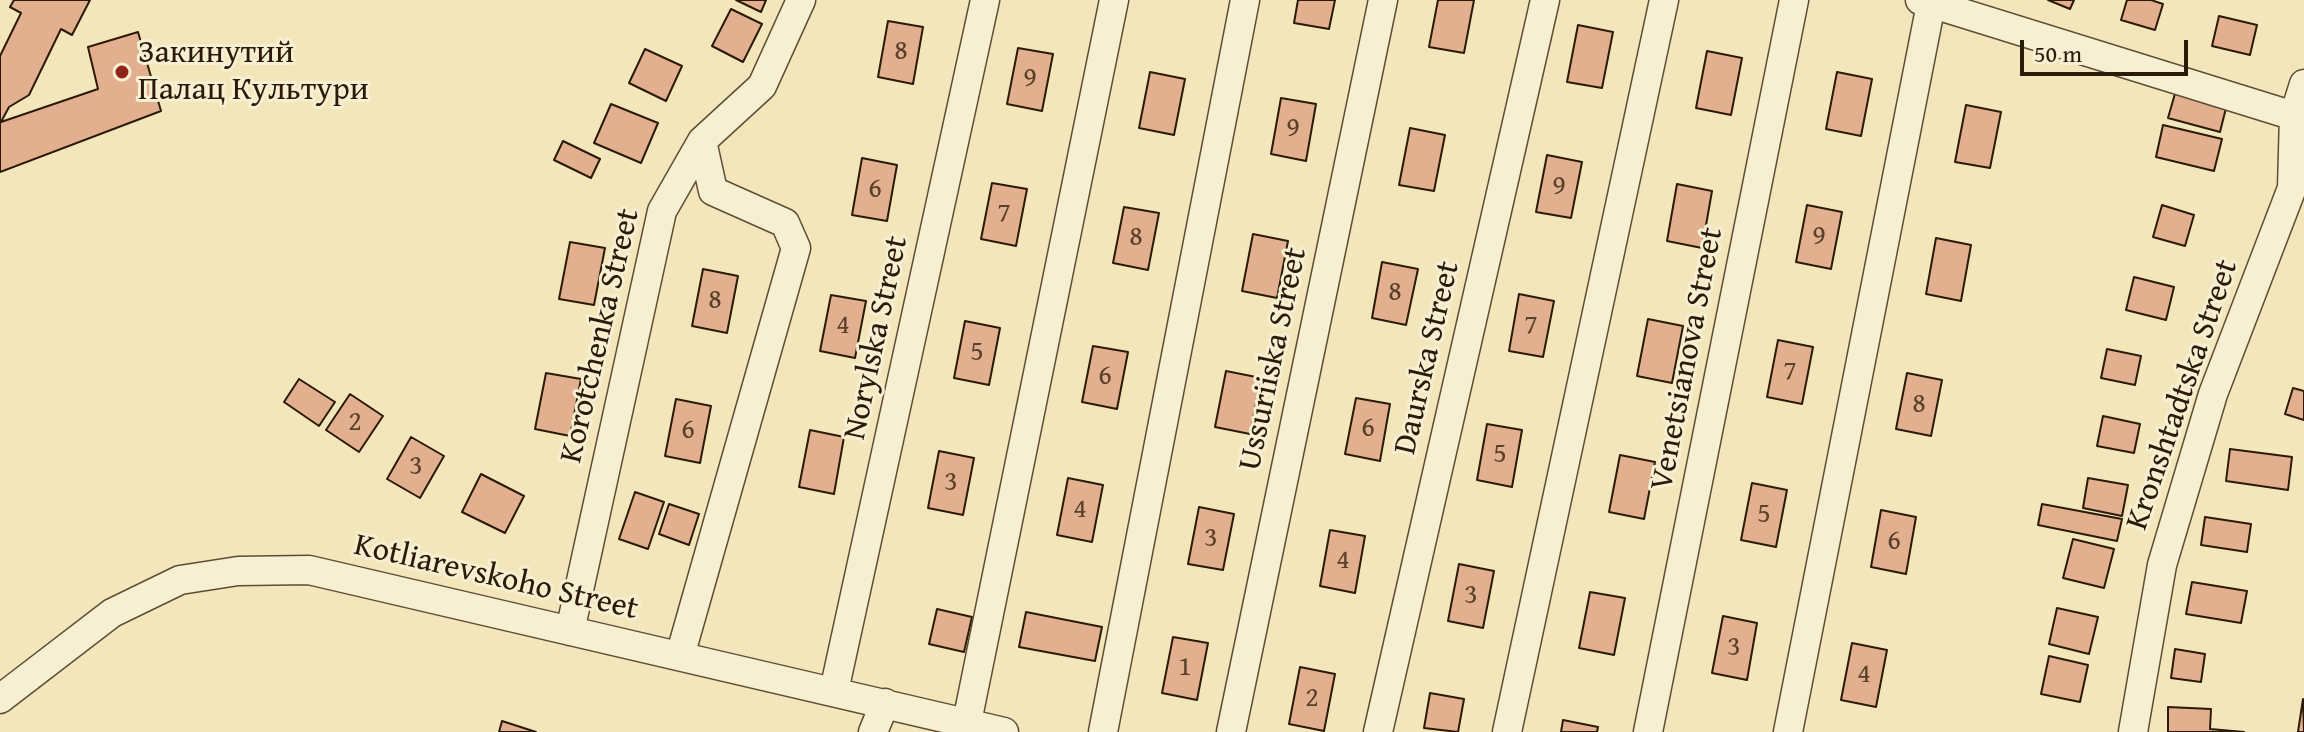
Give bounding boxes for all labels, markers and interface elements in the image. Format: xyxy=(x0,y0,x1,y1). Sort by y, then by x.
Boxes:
scale bar xyxy=(2024,24,2192,74)
place label: Закинутий Палац Культури xyxy=(138,35,369,110)
house number: 8 xyxy=(894,35,908,69)
text: 50 m xyxy=(2034,36,2082,71)
house number: 9 xyxy=(1023,62,1037,96)
marker: Закинутий Палац Культури xyxy=(113,63,131,81)
house number: 9 xyxy=(1286,112,1300,146)
house number: 9 xyxy=(1552,170,1566,204)
house number: 6 xyxy=(868,173,882,207)
house number: 7 xyxy=(997,197,1011,231)
street label: Korotchenka Street xyxy=(553,205,649,467)
house number: 9 xyxy=(1812,220,1826,254)
house number: 8 xyxy=(1129,221,1143,255)
street label: Venetsianova Street xyxy=(1644,224,1732,494)
street label: Norylska Street xyxy=(837,233,917,443)
street label: Ussuriiska Street xyxy=(1232,244,1316,474)
street label: Kronshtadtska Street xyxy=(2119,255,2247,535)
street label: Daurska Street xyxy=(1387,258,1469,458)
house number: 8 xyxy=(1388,276,1402,310)
house number: 8 xyxy=(708,284,722,318)
house number: 4 xyxy=(836,309,850,343)
house number: 7 xyxy=(1524,309,1538,343)
house number: 5 xyxy=(970,336,984,370)
house number: 7 xyxy=(1783,355,1797,389)
house number: 6 xyxy=(1098,360,1112,394)
house number: 8 xyxy=(1912,388,1926,422)
house number: 2 xyxy=(348,406,362,440)
house number: 6 xyxy=(1361,412,1375,446)
house number: 6 xyxy=(681,414,695,448)
house number: 5 xyxy=(1493,438,1507,472)
house number: 3 xyxy=(409,450,423,484)
house number: 3 xyxy=(944,466,958,500)
house number: 4 xyxy=(1073,493,1087,527)
house number: 5 xyxy=(1757,498,1771,532)
house number: 3 xyxy=(1204,522,1218,556)
house number: 6 xyxy=(1887,525,1901,559)
street label: Kotliarevskoho Street xyxy=(350,527,642,629)
house number: 4 xyxy=(1336,544,1350,578)
house number: 3 xyxy=(1464,579,1478,613)
house number: 3 xyxy=(1727,631,1741,665)
house number: 1 xyxy=(1178,651,1192,685)
house number: 4 xyxy=(1857,658,1871,692)
house number: 2 xyxy=(1305,682,1319,716)

